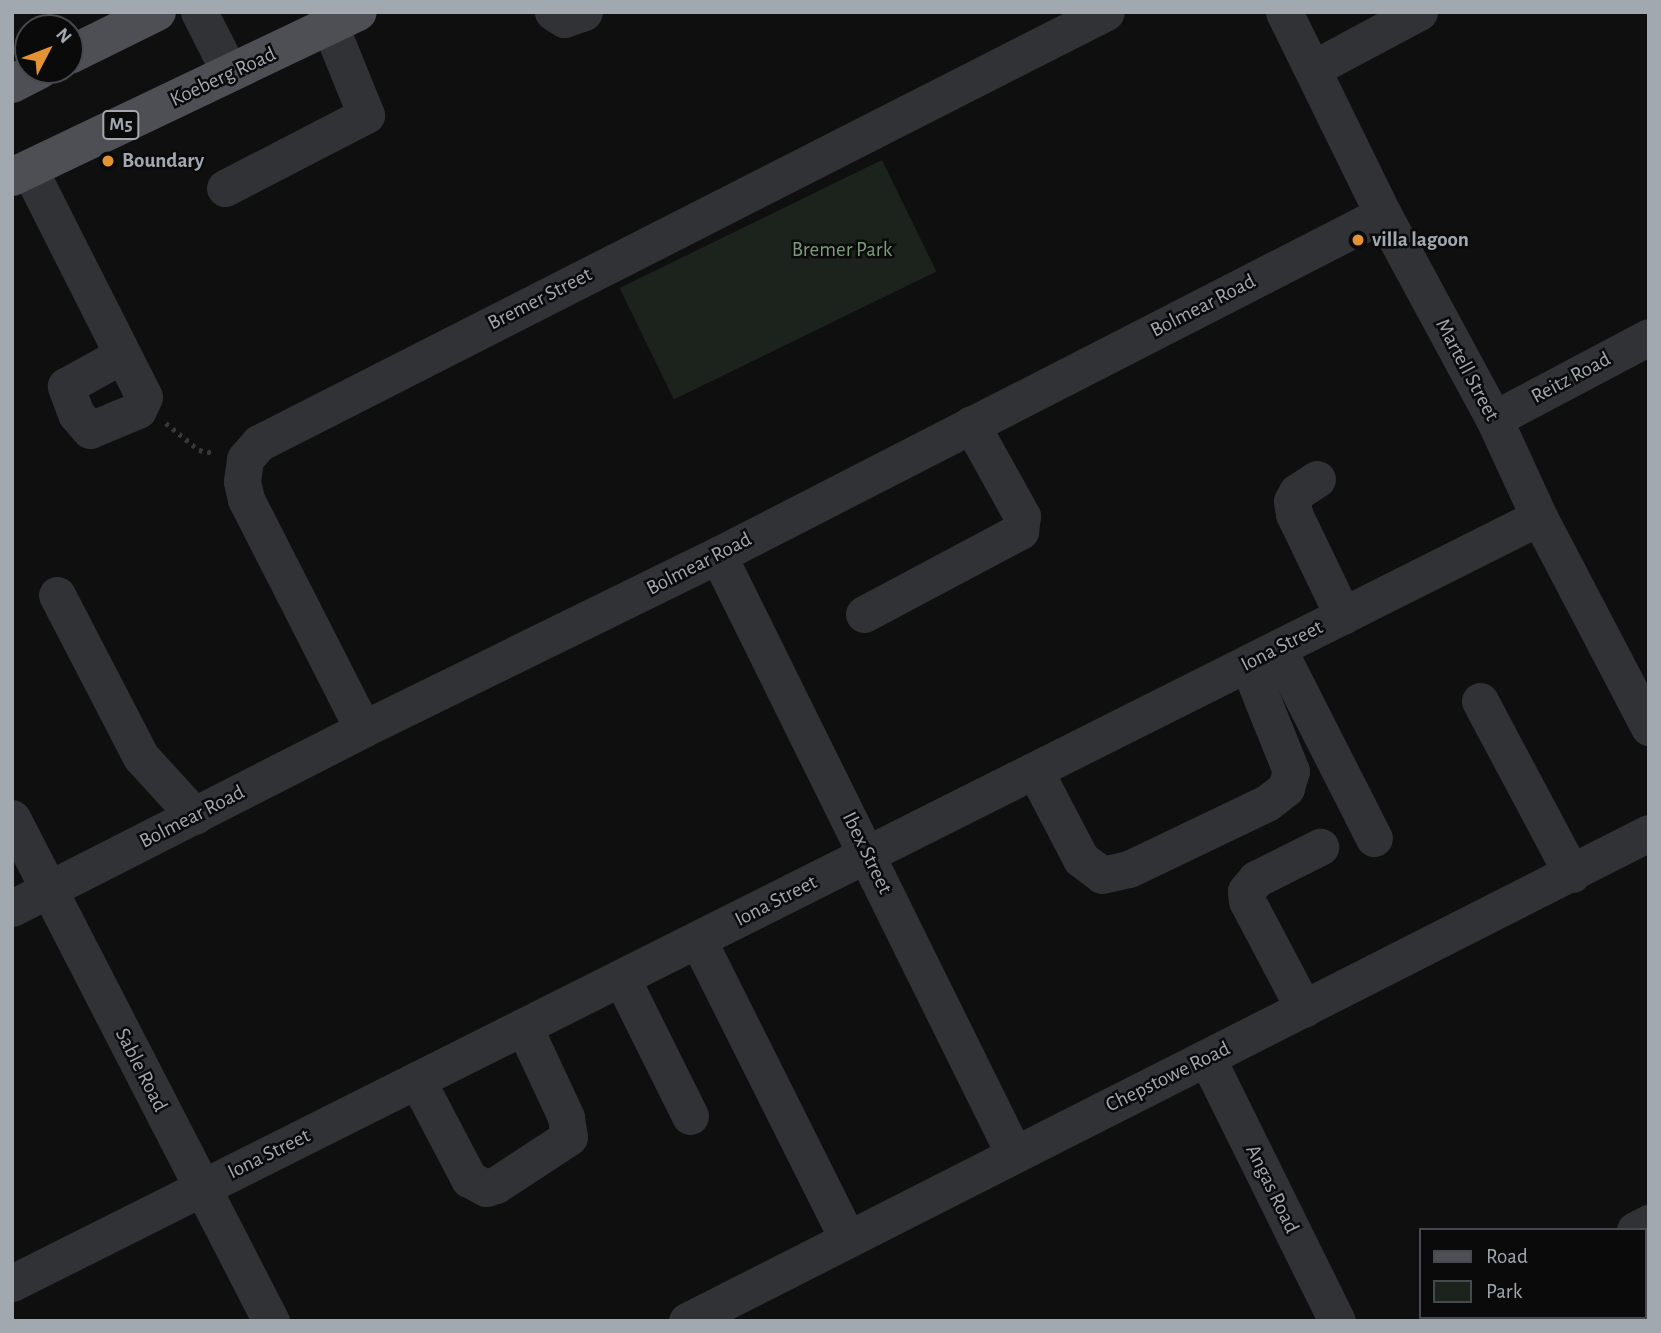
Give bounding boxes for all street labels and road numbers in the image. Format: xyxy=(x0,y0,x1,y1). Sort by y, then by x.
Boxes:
street label: Koeberg Road xyxy=(166,42,280,112)
road number: M5 xyxy=(102,110,140,140)
street label: Bremer Street xyxy=(484,262,596,336)
street label: Bolmear Road xyxy=(1146,269,1260,343)
street label: Martell Street xyxy=(1430,315,1504,425)
street label: Reitz Road xyxy=(1527,347,1615,409)
street label: Bolmear Road xyxy=(642,527,756,601)
street label: Iona Street xyxy=(1237,615,1327,677)
street label: Bolmear Road xyxy=(135,780,249,854)
street label: Ibex Street xyxy=(836,808,898,898)
street label: Iona Street xyxy=(731,870,821,932)
street label: Sable Road xyxy=(109,1024,173,1116)
street label: Chepstowe Road xyxy=(1102,1036,1234,1118)
street label: Iona Street xyxy=(224,1123,314,1185)
street label: Angas Road xyxy=(1240,1141,1304,1237)

